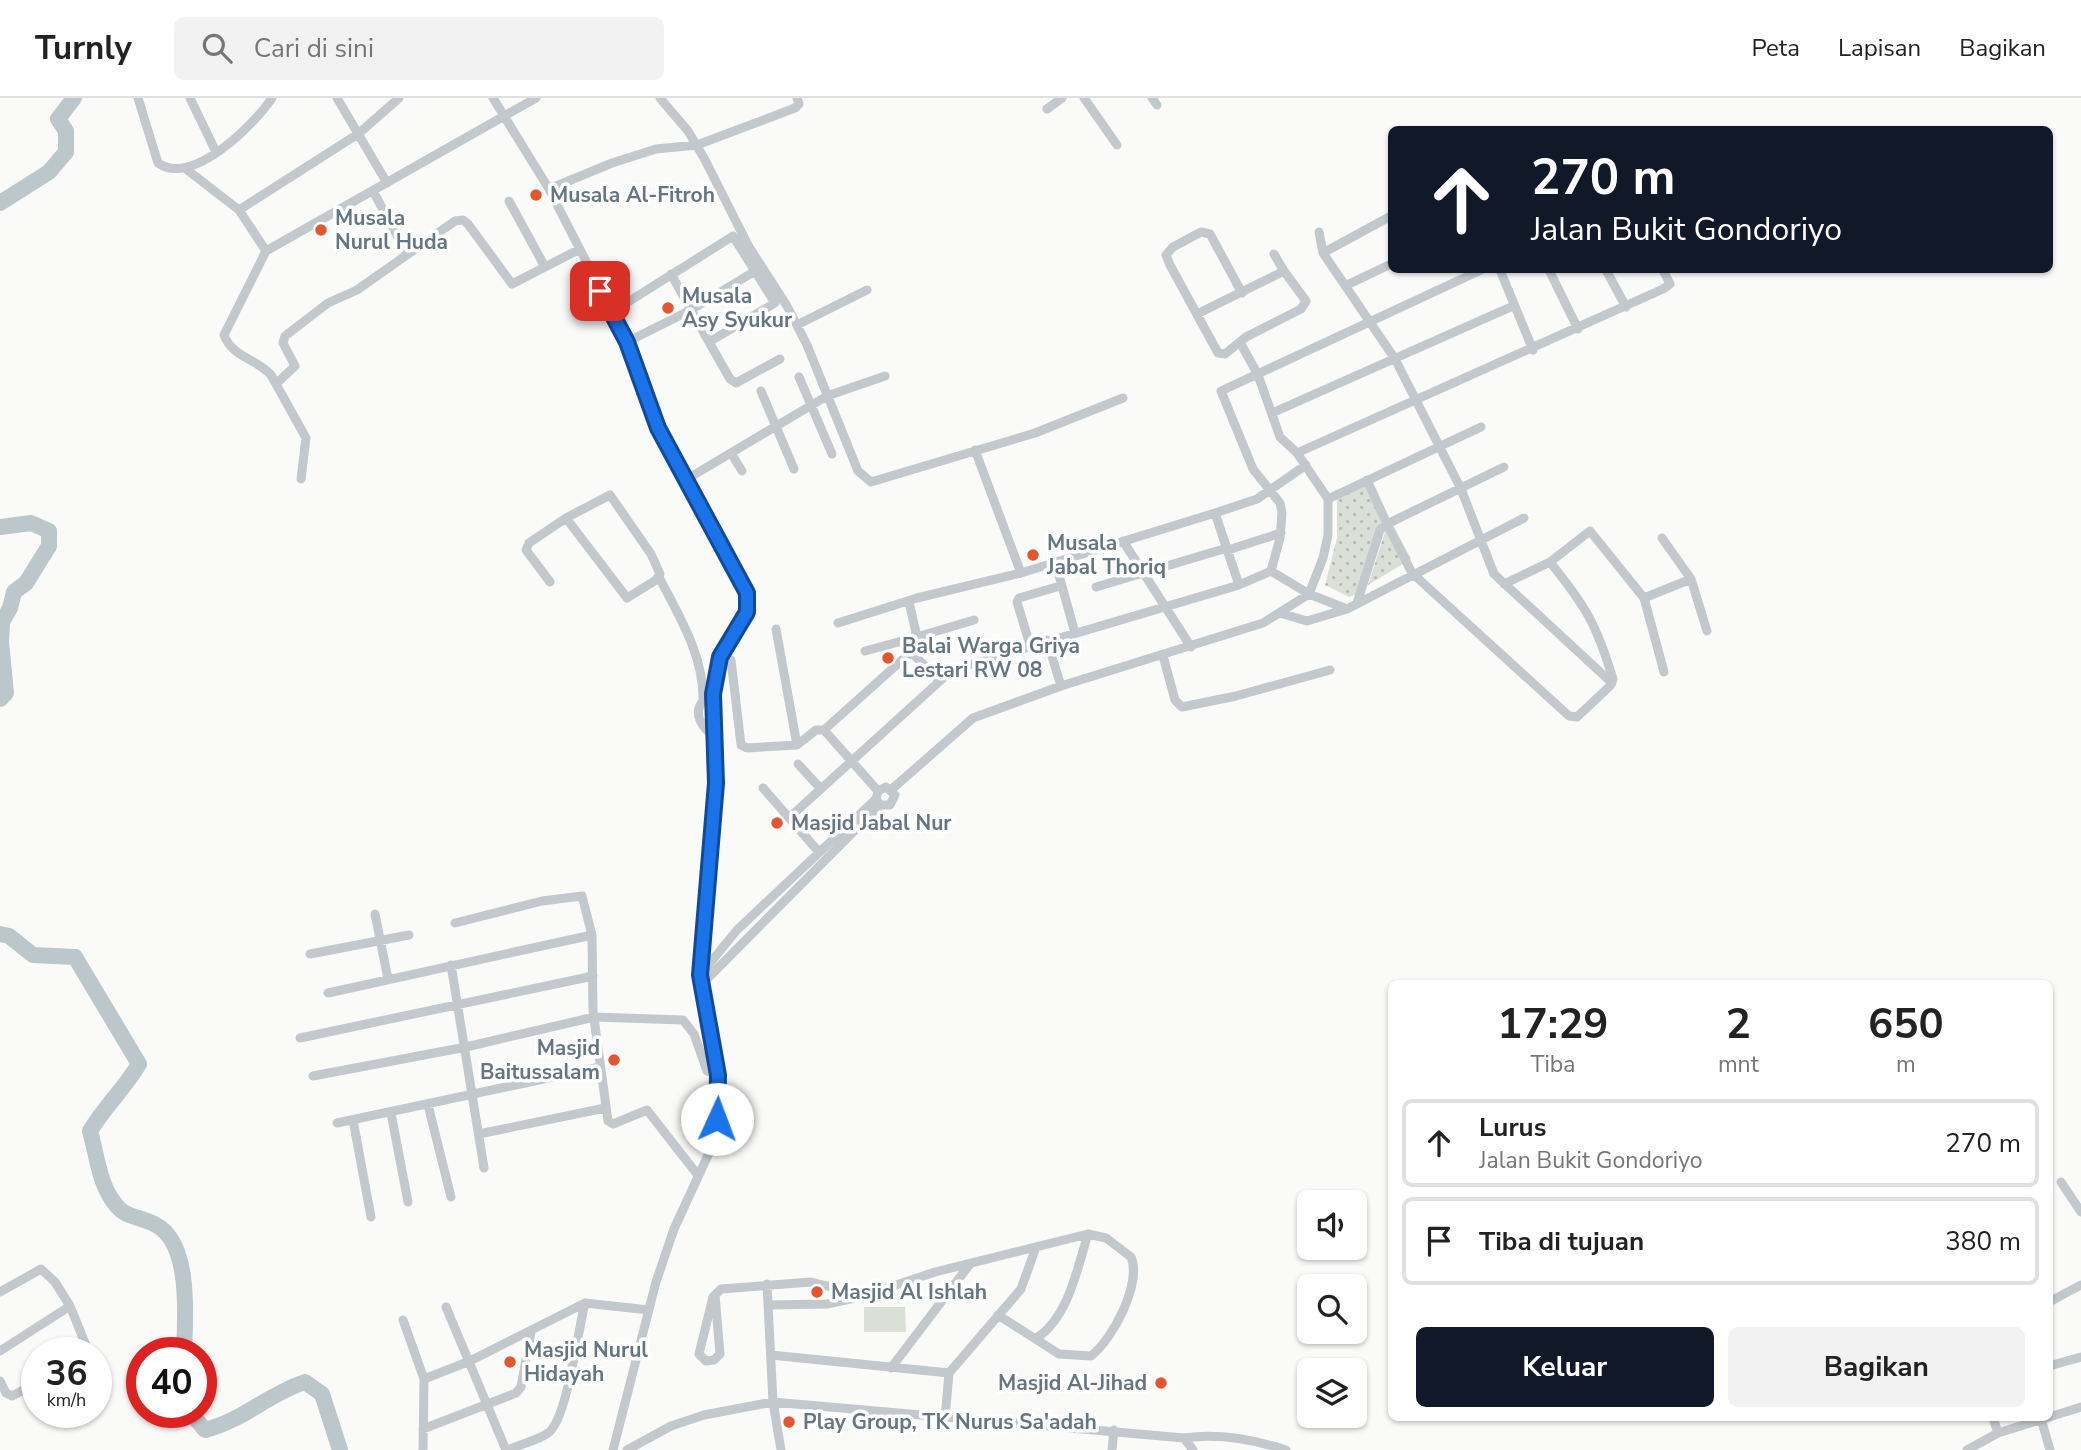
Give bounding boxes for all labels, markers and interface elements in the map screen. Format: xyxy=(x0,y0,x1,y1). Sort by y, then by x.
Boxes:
search box xyxy=(174,17,664,80)
text: Turnly xyxy=(35,26,132,71)
icon: search xyxy=(198,29,236,67)
text: Cari di sini xyxy=(254,31,374,66)
text: Peta xyxy=(1751,32,1800,64)
text: Lapisan xyxy=(1838,32,1921,64)
text: Bagikan xyxy=(1959,32,2046,64)
text: 270 m xyxy=(1531,144,1675,211)
icon: ahead xyxy=(1416,154,1507,245)
place label: Musala Al-Fitroh xyxy=(550,181,715,209)
marker: Musala Al-Fitroh xyxy=(528,187,544,203)
place label: Musala Nurul Huda xyxy=(335,204,448,256)
text: Jalan Bukit Gondoriyo xyxy=(1531,208,1842,251)
marker: Musala Nurul Huda xyxy=(313,222,329,238)
pin xyxy=(570,261,630,321)
icon: arrive xyxy=(581,272,619,310)
place label: Musala Asy Syukur xyxy=(682,282,793,334)
marker: Musala Asy Syukur xyxy=(660,300,676,316)
place label: Musala Jabal Thoriq xyxy=(1046,529,1166,581)
marker: Musala Jabal Thoriq xyxy=(1025,547,1041,563)
place label: Balai Warga Griya Lestari RW 08 xyxy=(902,632,1080,684)
marker: Balai Warga Griya Lestari RW 08 xyxy=(880,650,896,666)
place label: Masjid Jabal Nur xyxy=(791,809,952,837)
marker: Masjid Jabal Nur xyxy=(769,815,785,831)
text: 17:29 xyxy=(1497,996,1609,1053)
text: 2 xyxy=(1726,996,1751,1053)
text: 650 xyxy=(1868,996,1944,1053)
place label: Masjid Baitussalam xyxy=(480,1034,600,1086)
text: Tiba xyxy=(1531,1049,1575,1080)
text: mnt xyxy=(1718,1049,1759,1080)
text: m xyxy=(1896,1049,1916,1080)
marker: Masjid Baitussalam xyxy=(606,1052,622,1068)
position arrow xyxy=(680,1082,754,1156)
text: Lurus xyxy=(1479,1110,1546,1145)
icon: ahead xyxy=(1420,1124,1458,1162)
text: 270 m xyxy=(1945,1126,2021,1161)
text: Jalan Bukit Gondoriyo xyxy=(1479,1145,1703,1176)
map controls xyxy=(1297,1190,1367,1428)
button: sound xyxy=(1297,1190,1367,1260)
icon: arrive xyxy=(1420,1222,1458,1260)
text: Tiba di tujuan xyxy=(1479,1224,1644,1259)
text: 380 m xyxy=(1945,1224,2021,1259)
button: search xyxy=(1297,1274,1367,1344)
place label: Masjid Al Ishlah xyxy=(831,1278,987,1306)
marker: Masjid Al Ishlah xyxy=(809,1284,825,1300)
button: Keluar xyxy=(1416,1327,1714,1407)
button: Bagikan xyxy=(1728,1327,2025,1407)
place label: Masjid Nurul Hidayah xyxy=(524,1336,648,1388)
speed limit sign: 40 xyxy=(126,1337,217,1428)
text: 36 xyxy=(45,1350,88,1397)
marker: Masjid Nurul Hidayah xyxy=(502,1354,518,1370)
button: layers xyxy=(1297,1358,1367,1428)
place label: Masjid Al-Jihad xyxy=(998,1369,1147,1397)
marker: Masjid Al-Jihad xyxy=(1153,1375,1169,1391)
text: km/h xyxy=(47,1388,86,1412)
place label: Play Group, TK Nurus Sa'adah xyxy=(803,1408,1097,1436)
marker: Play Group, TK Nurus Sa'adah xyxy=(781,1414,797,1430)

